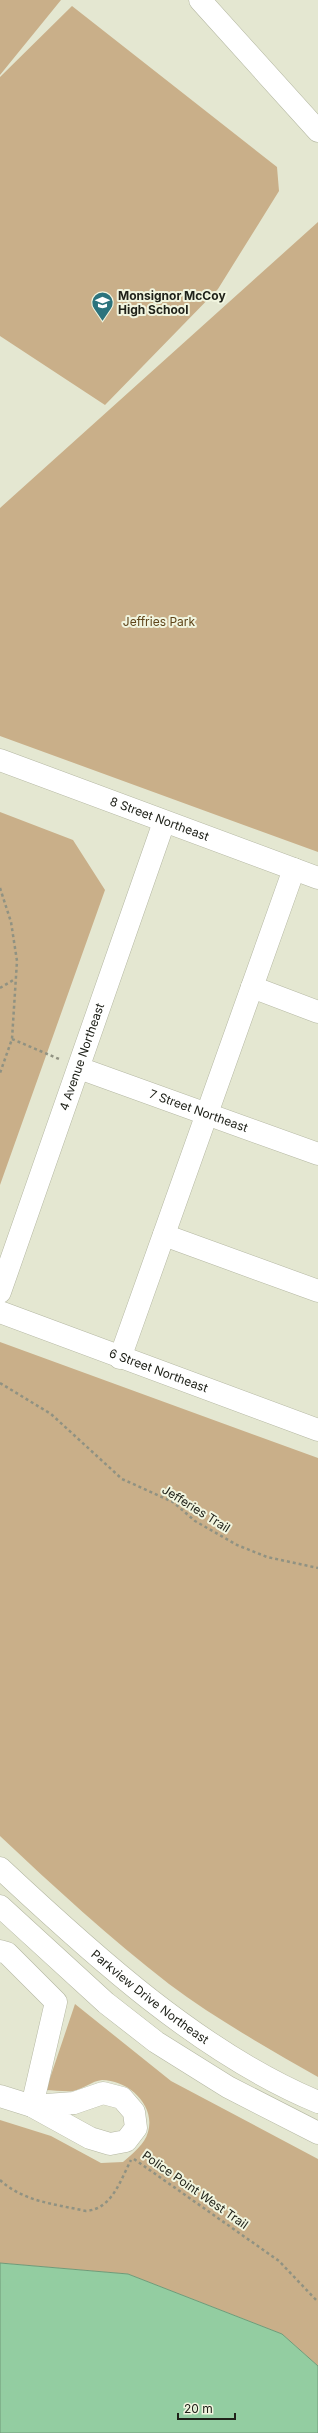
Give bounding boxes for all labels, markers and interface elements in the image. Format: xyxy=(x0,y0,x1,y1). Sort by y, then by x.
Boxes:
place label: Monsignor McCoy High School xyxy=(118,288,226,317)
school or university icon: Monsignor McCoy High School xyxy=(90,290,116,323)
park label: Jeffries Park xyxy=(123,614,196,629)
street label: 8 Street Northeast xyxy=(108,794,211,844)
street label: 4 Avenue Northeast xyxy=(56,1001,107,1112)
street label: 7 Street Northeast xyxy=(147,1086,250,1135)
street label: 6 Street Northeast xyxy=(107,1345,210,1396)
street label: Jefferies Trail xyxy=(159,1482,233,1535)
street label: Parkview Drive Northeast xyxy=(88,1946,212,2047)
street label: Police Point West Trail xyxy=(139,2147,251,2232)
scale bar xyxy=(178,2395,235,2421)
text: 20 m xyxy=(184,2401,213,2416)

